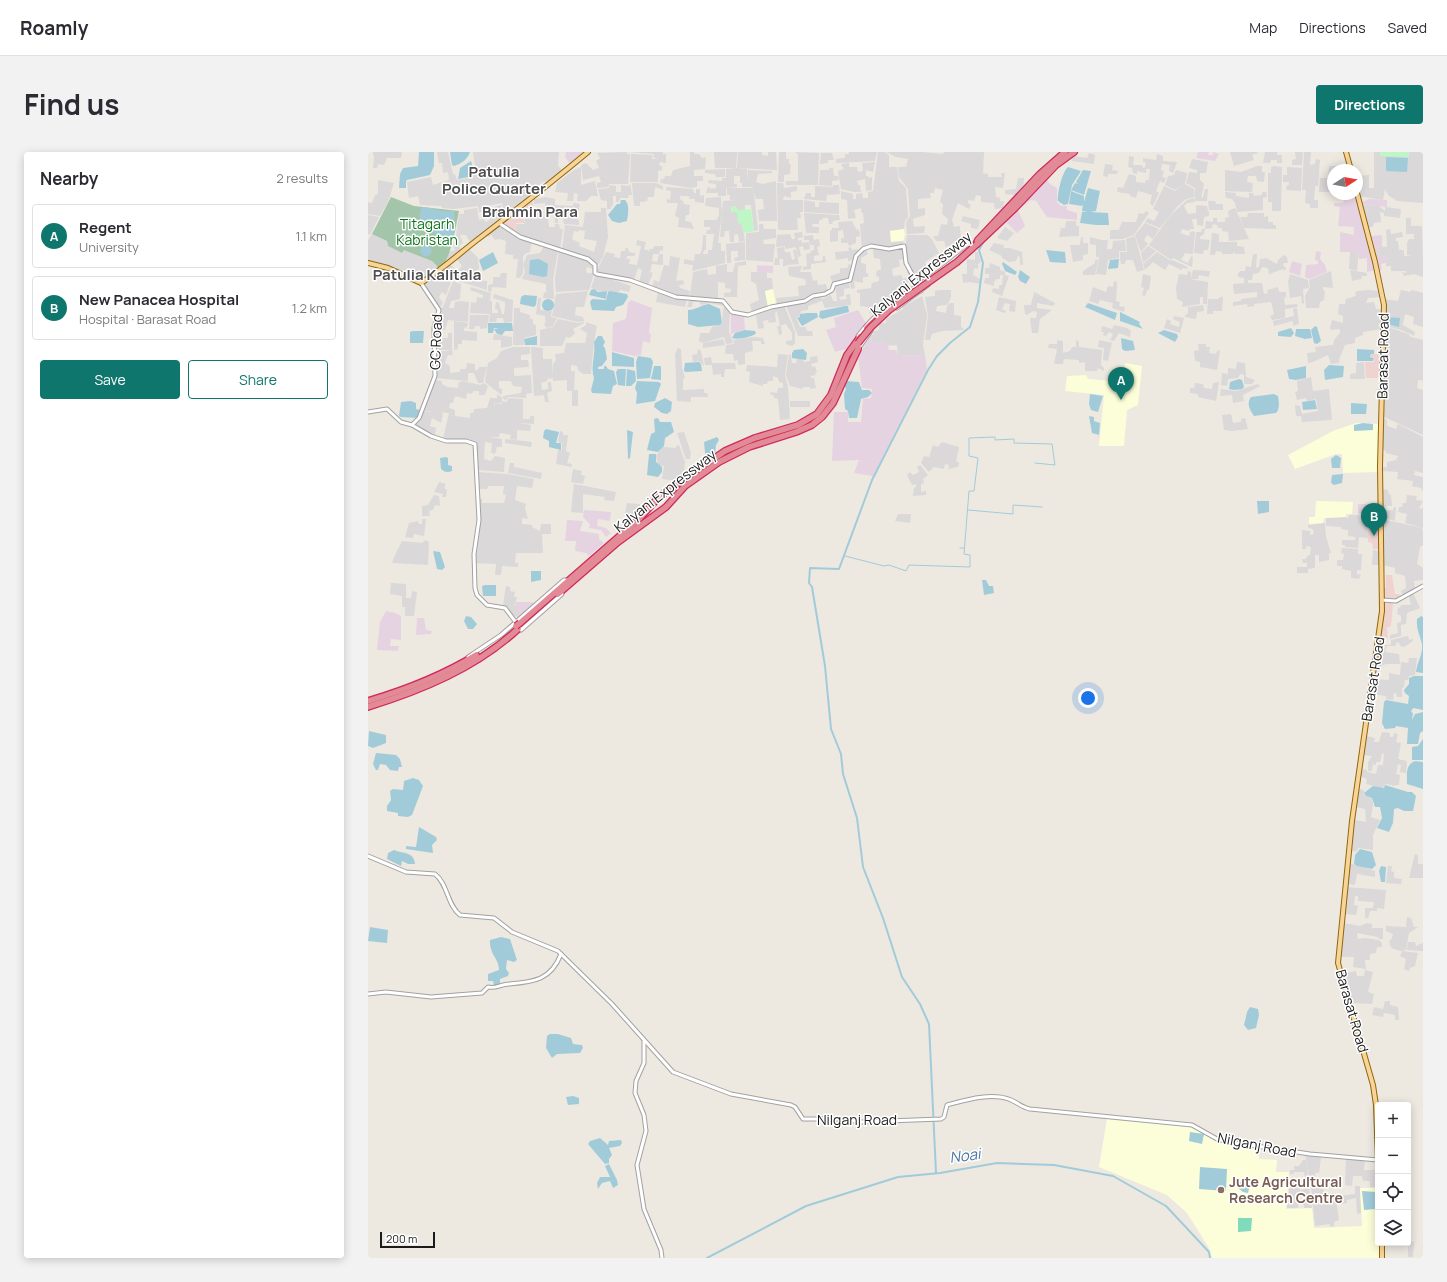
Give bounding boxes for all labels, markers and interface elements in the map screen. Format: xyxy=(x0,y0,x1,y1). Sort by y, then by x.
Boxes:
text: Roamly xyxy=(20,15,88,41)
text: Map xyxy=(1249,18,1277,37)
text: Directions xyxy=(1299,18,1366,37)
text: Saved xyxy=(1388,18,1427,37)
text: Find us xyxy=(24,85,119,123)
button: Directions xyxy=(1316,85,1423,124)
district label: Patulia Police Quarter xyxy=(442,161,546,199)
north arrow xyxy=(1327,164,1363,200)
text: Nearby xyxy=(40,167,98,190)
text: 2 results xyxy=(276,169,328,187)
district label: Brahmin Para xyxy=(482,201,578,222)
park label: Titagarh Kabristan xyxy=(396,214,458,249)
text: Regent xyxy=(79,217,132,238)
text: A xyxy=(50,227,58,245)
text: 1.1 km xyxy=(296,227,327,245)
street label: Kalyani Expressway xyxy=(866,227,976,320)
text: University xyxy=(79,238,139,256)
district label: Patulia Kalitala xyxy=(373,264,481,285)
text: New Panacea Hospital xyxy=(79,289,239,310)
text: B xyxy=(50,299,58,317)
text: 1.2 km xyxy=(292,299,327,317)
text: Hospital · Barasat Road xyxy=(79,310,216,328)
street label: Barasat Road xyxy=(1372,313,1393,399)
street label: GC Road xyxy=(425,314,446,370)
button: Save xyxy=(40,360,180,399)
button: Share xyxy=(188,360,328,399)
pin: A xyxy=(1108,367,1134,400)
street label: Kalyani Expressway xyxy=(610,444,720,537)
pin: B xyxy=(1361,503,1387,536)
street label: Barasat Road xyxy=(1356,635,1389,723)
your location xyxy=(1078,688,1098,708)
street label: Barasat Road xyxy=(1332,967,1373,1055)
map controls xyxy=(1375,1102,1411,1246)
button: + xyxy=(1375,1102,1411,1138)
street label: Nilganj Road xyxy=(817,1110,897,1129)
street label: Nilganj Road xyxy=(1216,1128,1298,1161)
button: − xyxy=(1375,1138,1411,1174)
water label: Noai xyxy=(948,1143,984,1168)
place label: Jute Agricultural Research Centre xyxy=(1229,1172,1343,1207)
button: locate xyxy=(1375,1174,1411,1210)
marker: Jute Agricultural Research Centre xyxy=(1216,1185,1226,1195)
button: layers xyxy=(1375,1210,1411,1246)
scale bar xyxy=(380,1230,435,1249)
text: 200 m xyxy=(386,1231,417,1246)

